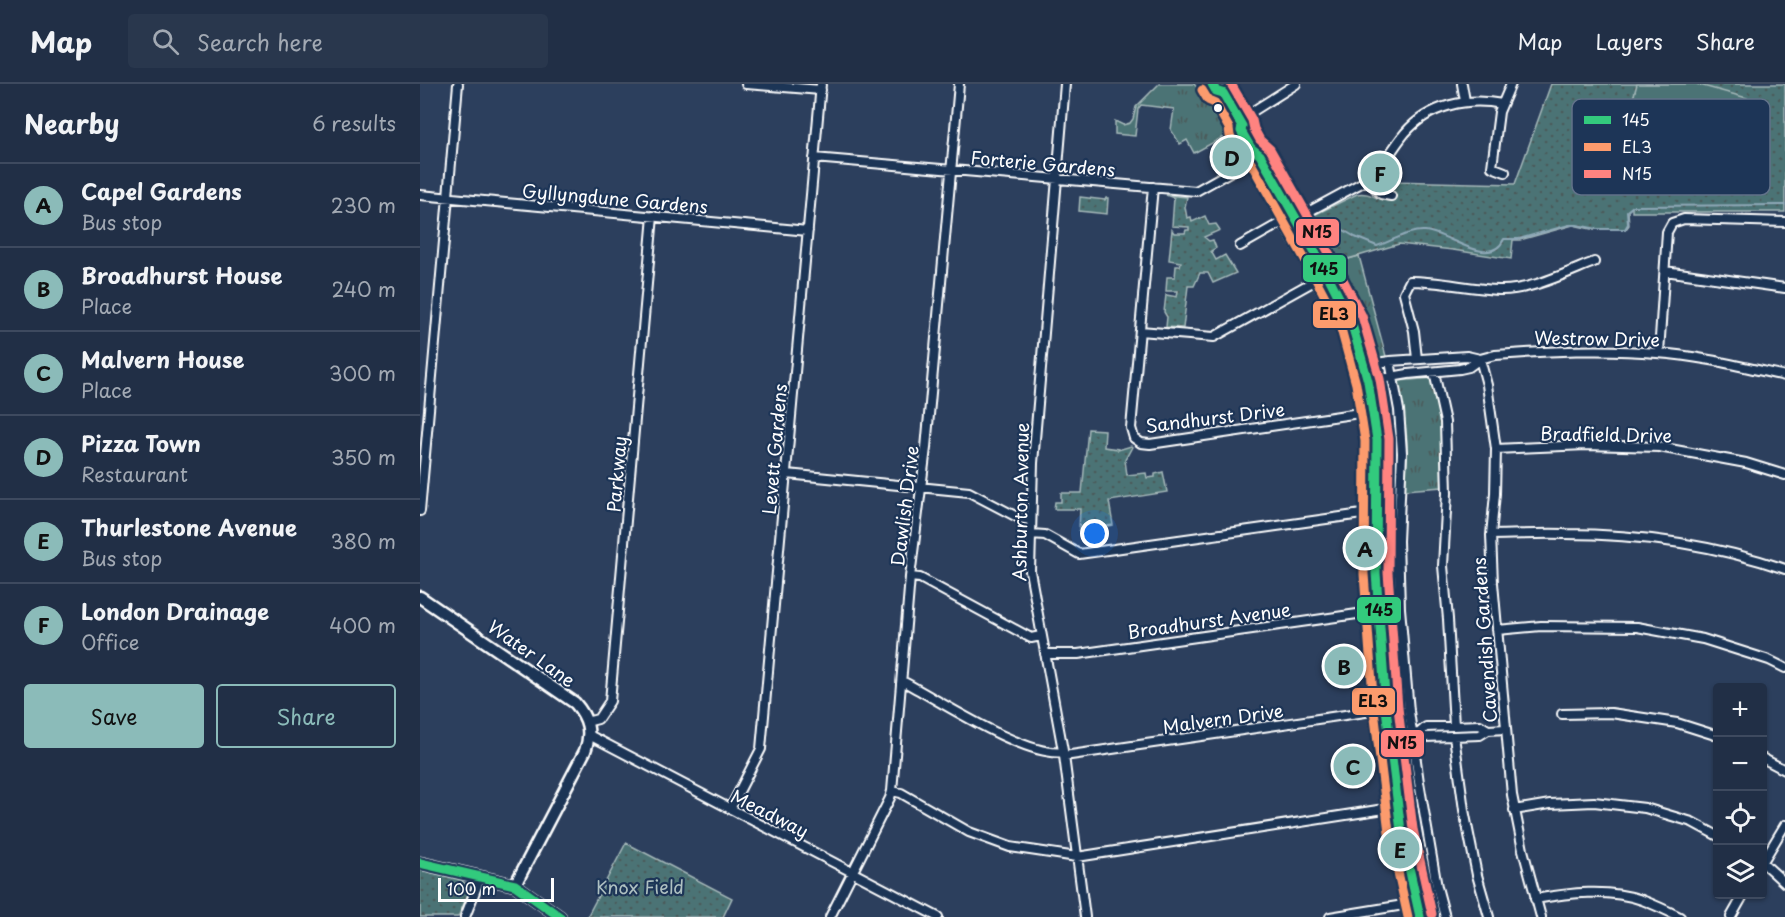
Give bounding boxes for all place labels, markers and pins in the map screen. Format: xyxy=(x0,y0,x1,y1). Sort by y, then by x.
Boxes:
unlabelled marker xyxy=(1212,102,1224,114)
pin: D xyxy=(1212,134,1252,180)
pin: F xyxy=(1360,150,1400,196)
pin: A xyxy=(1346,526,1384,570)
pin: B xyxy=(1324,644,1364,688)
pin: C xyxy=(1334,744,1372,788)
pin: E xyxy=(1380,826,1420,872)

